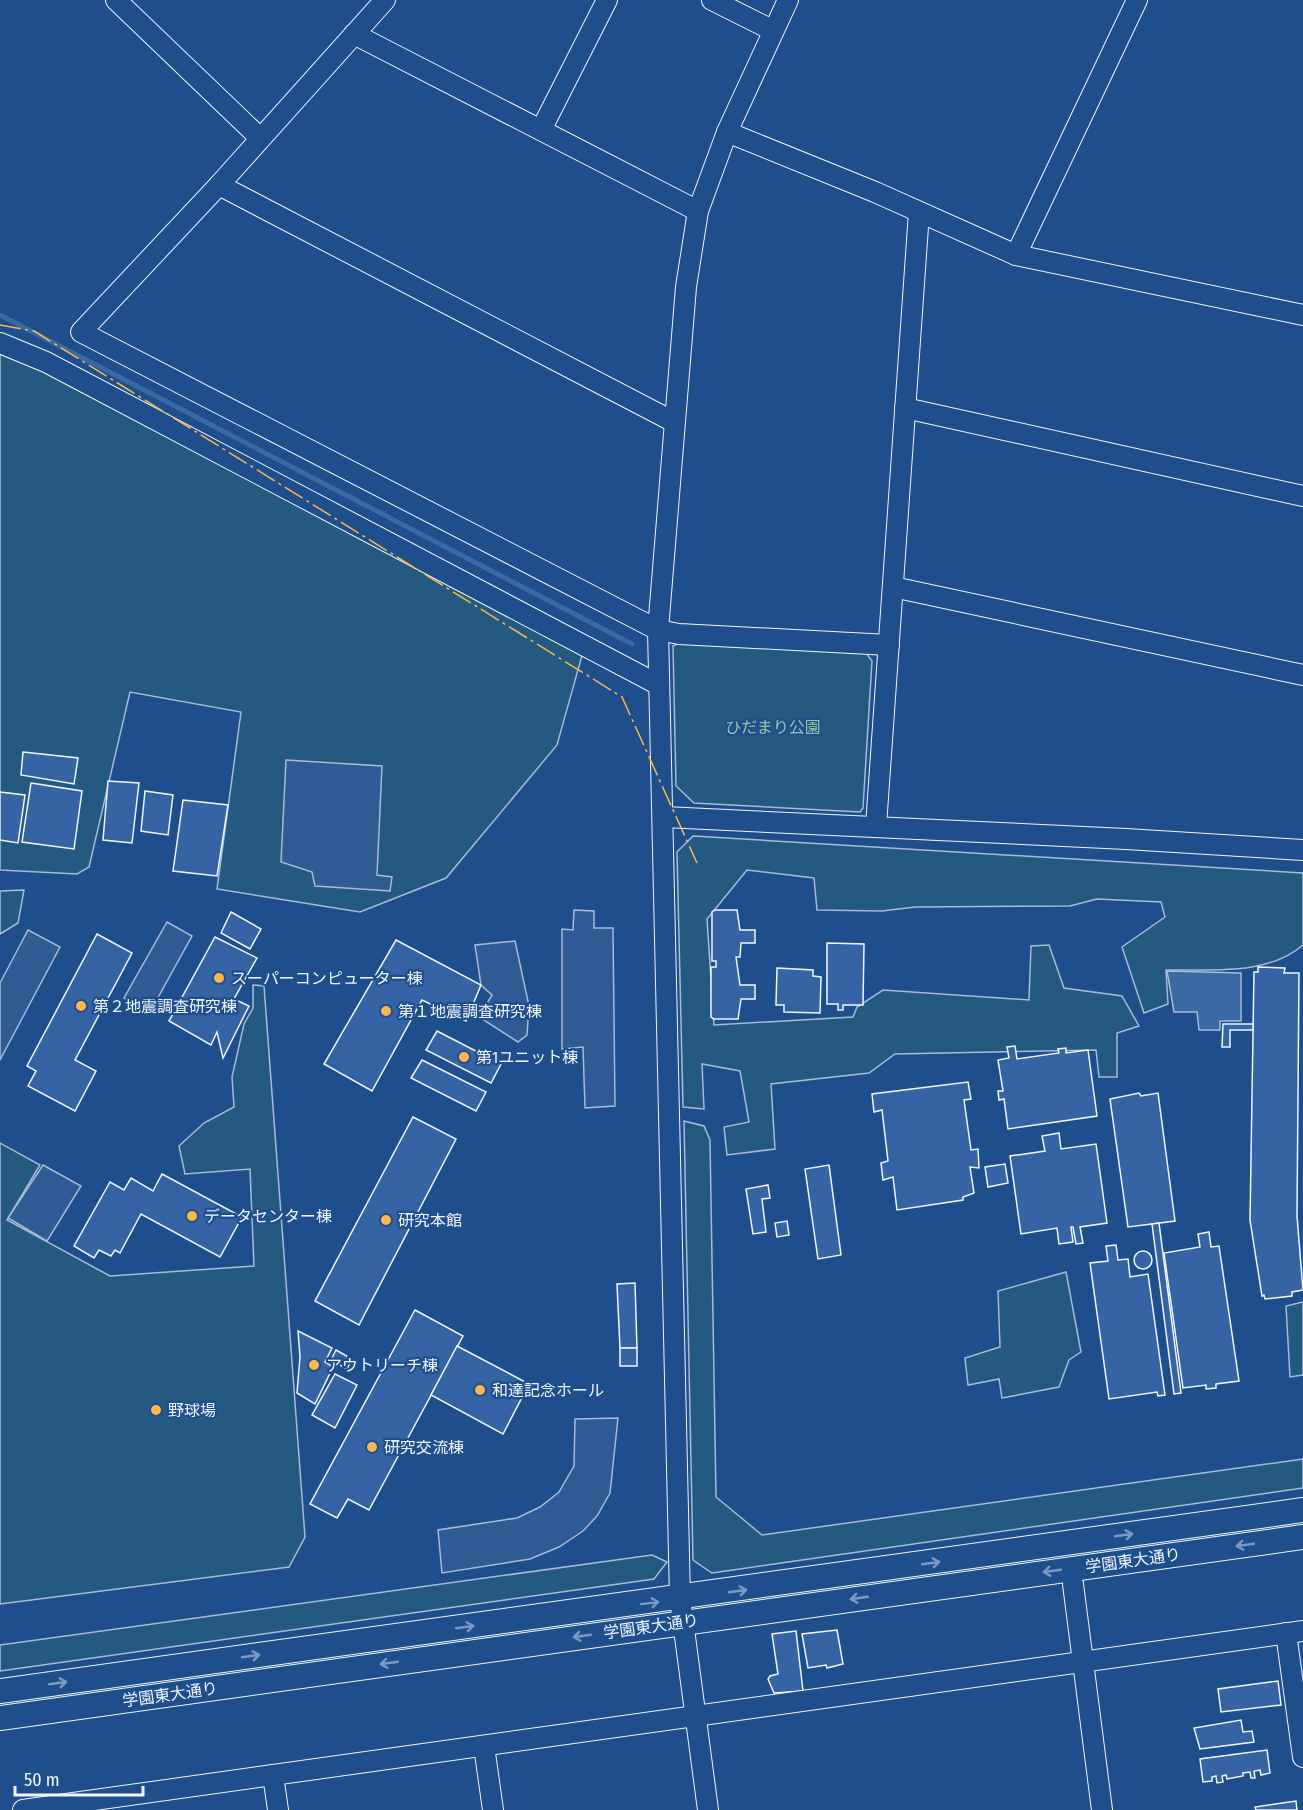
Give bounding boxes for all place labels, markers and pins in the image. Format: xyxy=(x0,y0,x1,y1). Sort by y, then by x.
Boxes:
place label: スーパーコンピューター棟 xyxy=(231,969,423,988)
marker: スーパーコンピューター棟 xyxy=(212,971,226,985)
place label: 第２地震調査研究棟 xyxy=(93,997,237,1016)
marker: 第２地震調査研究棟 xyxy=(74,999,88,1013)
place label: 第１地震調査研究棟 xyxy=(398,1002,542,1021)
marker: 第１地震調査研究棟 xyxy=(379,1004,393,1018)
place label: 第1ユニット棟 xyxy=(476,1048,578,1067)
marker: 第1ユニット棟 xyxy=(457,1050,471,1064)
place label: データセンター棟 xyxy=(204,1207,332,1226)
marker: データセンター棟 xyxy=(185,1209,199,1223)
place label: 研究本館 xyxy=(398,1211,462,1230)
marker: 研究本館 xyxy=(379,1213,393,1227)
place label: アウトリーチ棟 xyxy=(326,1356,438,1375)
marker: アウトリーチ棟 xyxy=(307,1358,321,1372)
place label: 和達記念ホール xyxy=(492,1381,604,1400)
marker: 和達記念ホール xyxy=(473,1383,487,1397)
place label: 野球場 xyxy=(168,1401,216,1420)
marker: 野球場 xyxy=(149,1403,163,1417)
place label: 研究交流棟 xyxy=(384,1438,464,1457)
marker: 研究交流棟 xyxy=(365,1440,379,1454)

